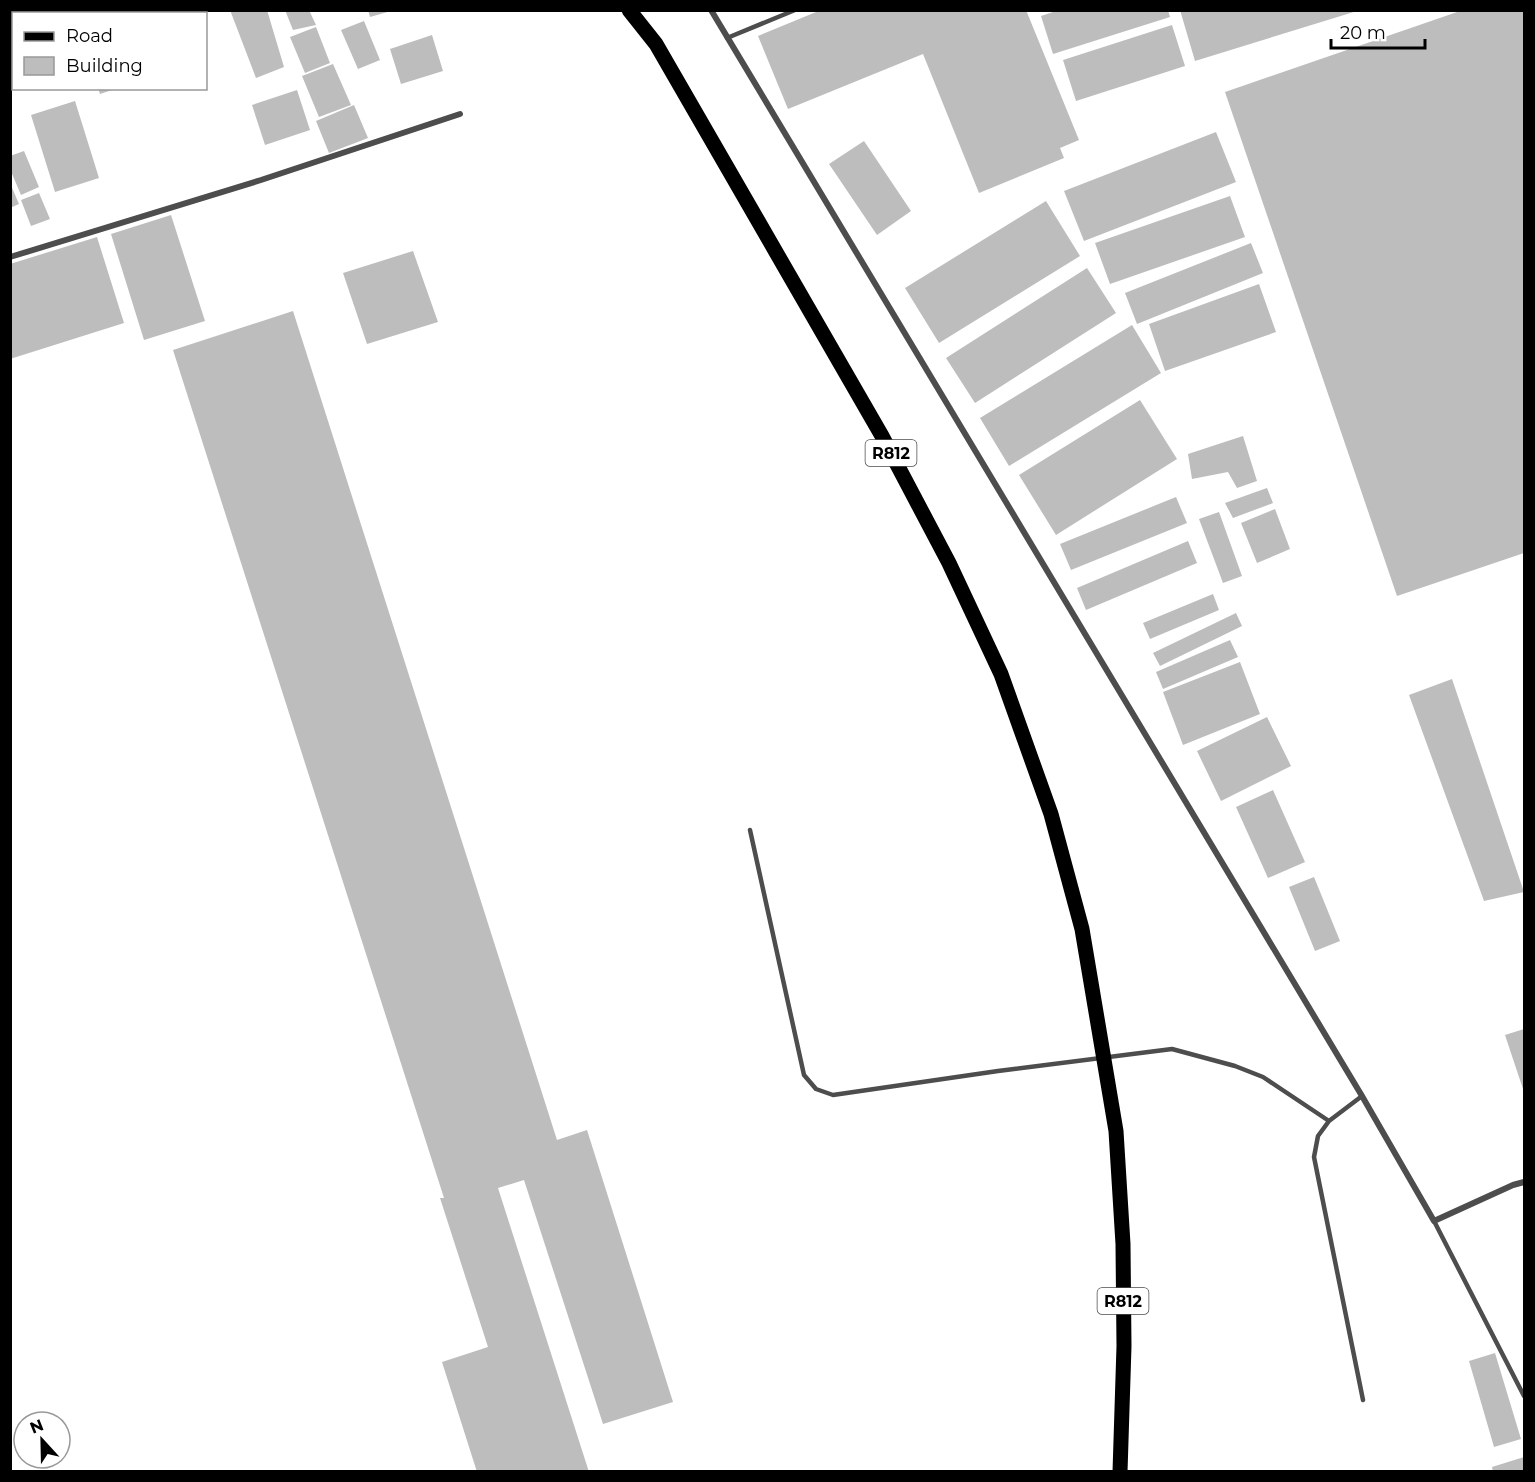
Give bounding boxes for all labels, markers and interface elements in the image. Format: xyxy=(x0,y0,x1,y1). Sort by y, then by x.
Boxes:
legend xyxy=(12,12,207,90)
scale bar xyxy=(1331,12,1426,50)
text: 20 m xyxy=(1340,22,1386,44)
text: Road xyxy=(66,25,113,47)
text: Building xyxy=(66,55,143,77)
road number: R812 xyxy=(866,440,916,466)
road number: R812 xyxy=(1098,1288,1148,1314)
north arrow xyxy=(12,1410,72,1470)
text: N xyxy=(27,1415,46,1438)

